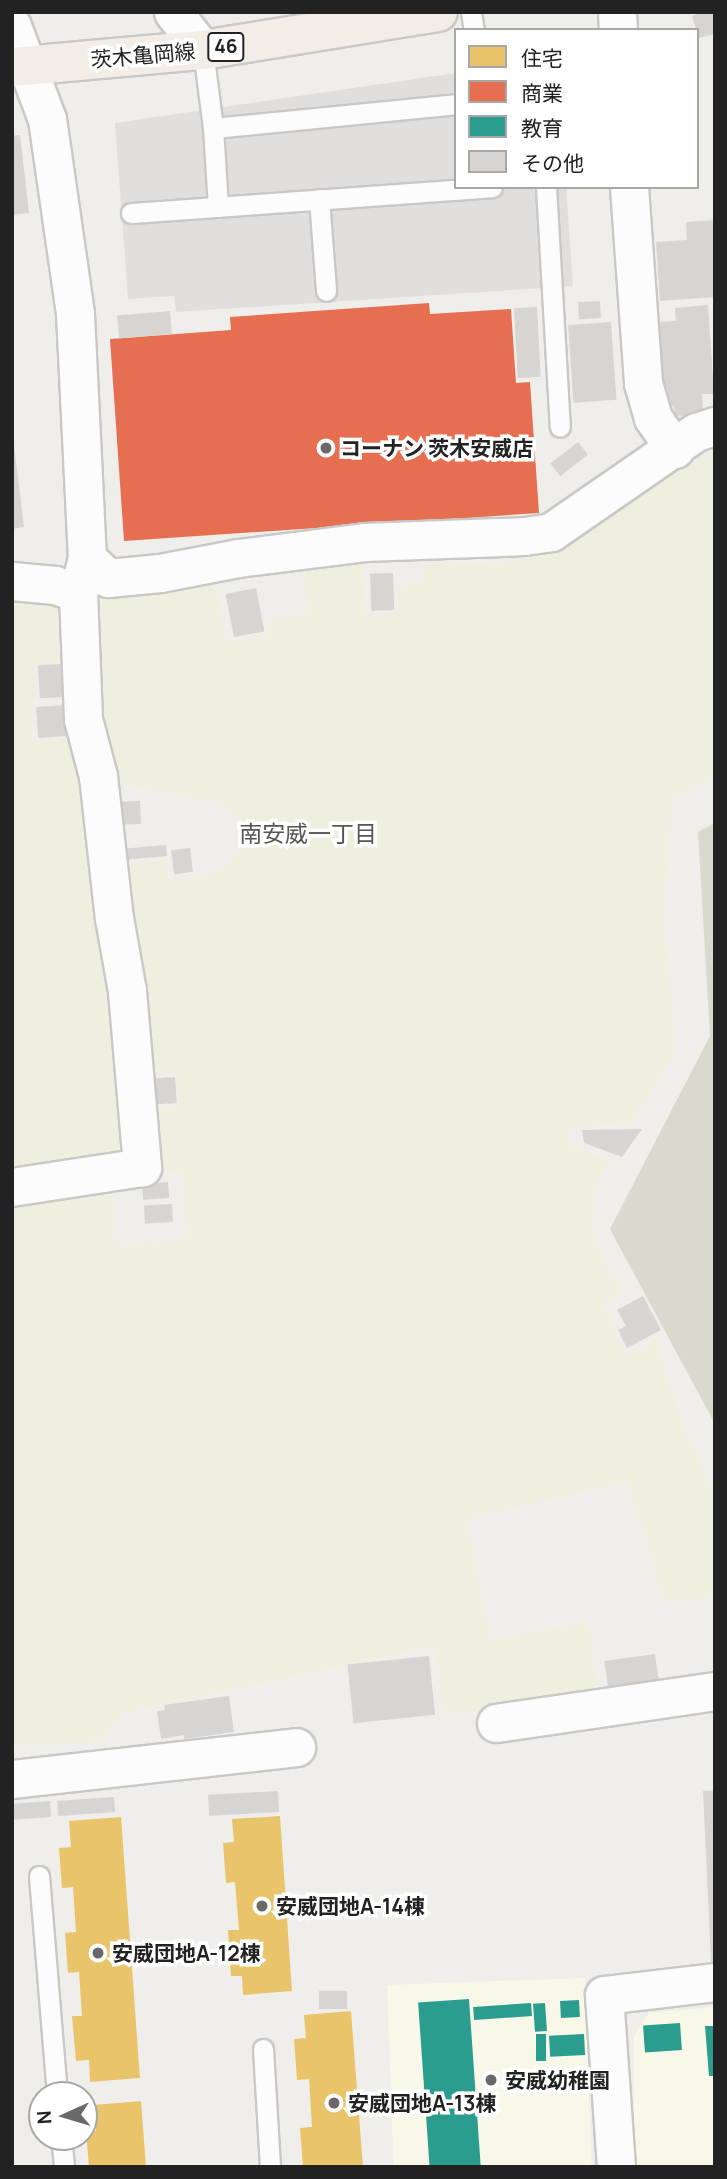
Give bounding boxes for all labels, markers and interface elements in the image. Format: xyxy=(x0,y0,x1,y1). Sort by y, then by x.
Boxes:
legend xyxy=(454,28,699,189)
road number: 46 xyxy=(207,32,245,62)
street label: 茨木亀岡線 xyxy=(90,38,196,72)
text: 住宅 xyxy=(521,44,563,72)
text: 商業 xyxy=(521,79,563,107)
text: 教育 xyxy=(521,114,563,142)
text: その他 xyxy=(521,149,584,177)
place label: コーナン 茨木安威店 xyxy=(340,435,533,461)
marker: コーナン 茨木安威店 xyxy=(318,440,334,456)
district label: 南安威一丁目 xyxy=(239,819,377,847)
place label: 安威団地A-14棟 xyxy=(276,1893,425,1919)
marker: 安威団地A-14棟 xyxy=(254,1898,270,1914)
place label: 安威団地A-12棟 xyxy=(112,1940,261,1966)
marker: 安威団地A-12棟 xyxy=(90,1945,106,1961)
place label: 安威幼稚園 xyxy=(505,2067,610,2093)
marker: 安威幼稚園 xyxy=(483,2072,499,2088)
north arrow xyxy=(28,2081,98,2151)
place label: 安威団地A-13棟 xyxy=(348,2090,496,2116)
marker: 安威団地A-13棟 xyxy=(326,2095,342,2111)
text: N xyxy=(31,2110,57,2125)

